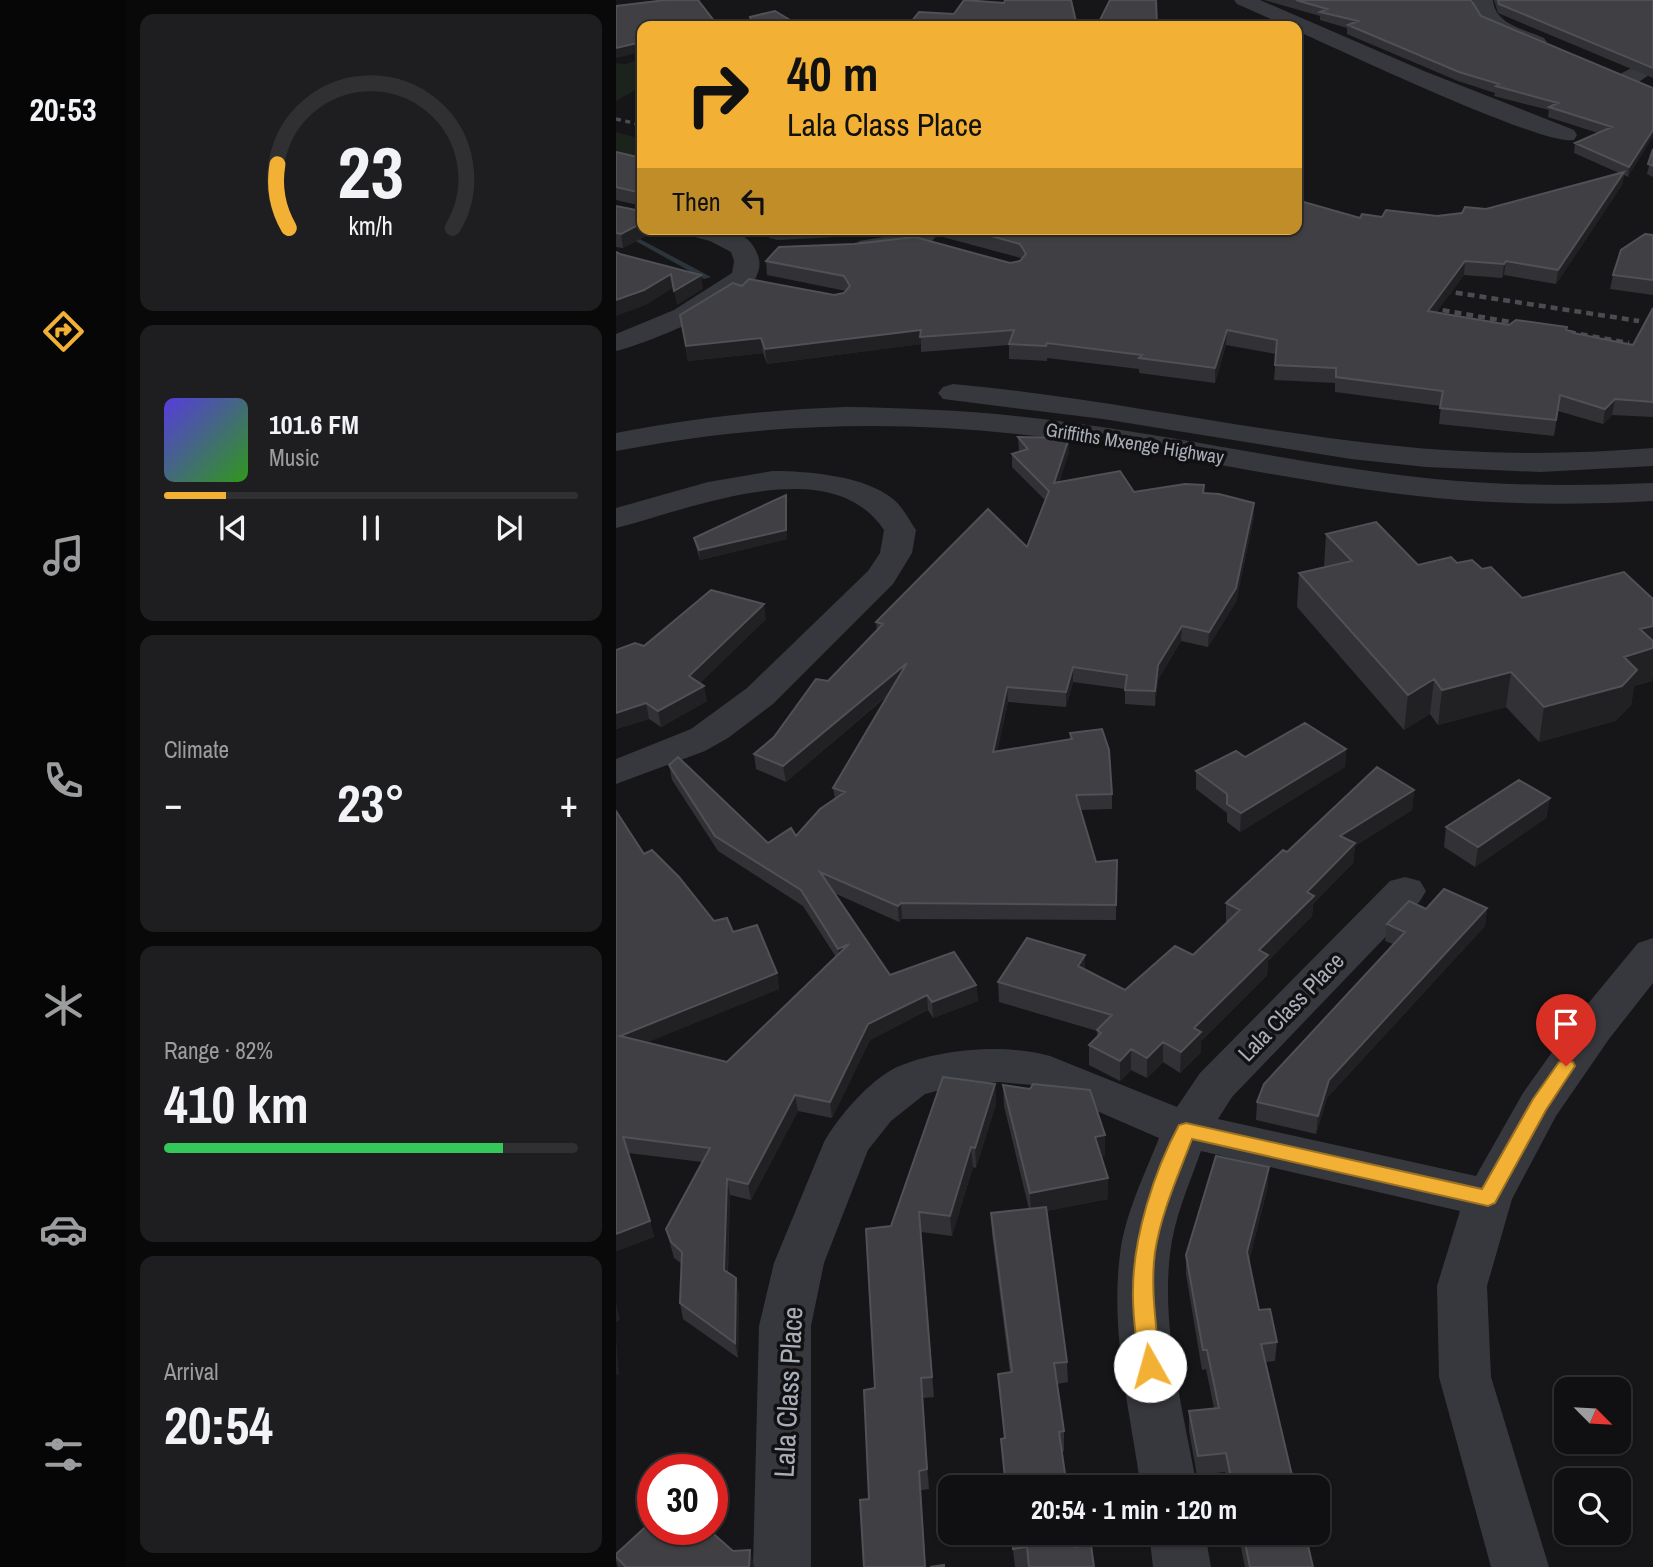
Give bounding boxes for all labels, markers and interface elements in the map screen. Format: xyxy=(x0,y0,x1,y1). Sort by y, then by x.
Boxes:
text: 40 m xyxy=(787,40,879,106)
icon: right xyxy=(672,49,763,140)
text: 20:53 xyxy=(29,88,97,131)
text: Lala Class Place xyxy=(787,103,982,146)
text: 23 xyxy=(338,124,404,222)
icon: left xyxy=(735,182,773,220)
text: Then xyxy=(672,184,721,219)
text: km/h xyxy=(349,209,393,243)
icon: directions xyxy=(39,307,88,356)
text: 101.6 FM xyxy=(269,407,359,442)
street label: Griffiths Mxenge Highway xyxy=(1044,416,1226,470)
text: Music xyxy=(269,442,319,473)
icon: previous xyxy=(214,509,252,547)
icon: pause xyxy=(352,509,390,547)
icon: next xyxy=(490,509,528,547)
icon: music xyxy=(39,531,88,580)
text: Climate xyxy=(164,734,229,765)
icon: phone xyxy=(39,756,88,805)
text: 23° xyxy=(337,768,405,838)
text: − xyxy=(164,778,182,829)
text: + xyxy=(560,778,578,829)
street label: Lala Class Place xyxy=(1231,945,1351,1068)
icon: climate xyxy=(39,981,88,1030)
pin xyxy=(1536,994,1596,1066)
icon: arrive xyxy=(1547,1005,1585,1043)
text: Range · 82% xyxy=(164,1035,273,1066)
text: 410 km xyxy=(164,1069,309,1139)
icon: car xyxy=(39,1205,88,1254)
street label: Lala Class Place xyxy=(765,1306,811,1478)
position arrow xyxy=(1113,1329,1187,1403)
text: Arrival xyxy=(164,1356,219,1387)
north arrow xyxy=(1554,1377,1631,1454)
map controls xyxy=(1554,1377,1631,1545)
text: 20:54 xyxy=(164,1390,273,1460)
icon: filters xyxy=(39,1430,88,1479)
speed limit sign: 30 xyxy=(637,1454,728,1545)
button: search xyxy=(1554,1468,1631,1545)
text: 20:54 · 1 min · 120 m xyxy=(1031,1492,1237,1527)

